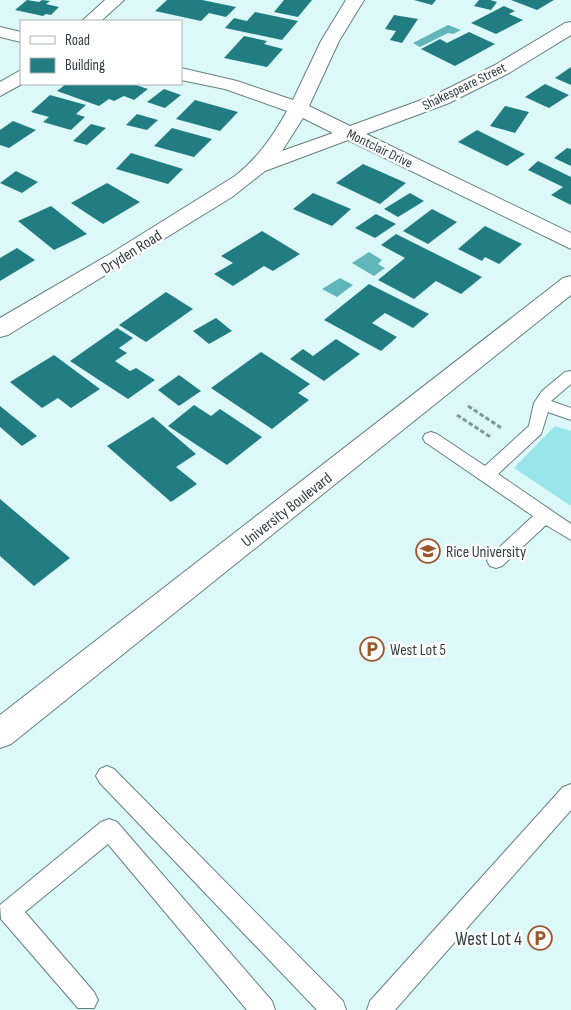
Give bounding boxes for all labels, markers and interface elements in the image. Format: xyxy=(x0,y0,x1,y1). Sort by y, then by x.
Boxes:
legend xyxy=(20,20,182,85)
text: Road xyxy=(65,31,90,50)
text: Building xyxy=(65,56,105,75)
street label: Shakespeare Street xyxy=(420,59,509,114)
street label: Montclair Drive xyxy=(344,125,416,172)
street label: Dryden Road xyxy=(98,226,166,278)
street label: University Boulevard xyxy=(238,469,336,551)
school or university icon: Rice University xyxy=(415,538,441,564)
place label: Rice University xyxy=(446,543,526,562)
parking icon: West Lot 5 xyxy=(359,636,385,662)
place label: West Lot 5 xyxy=(390,641,446,660)
parking icon: West Lot 4 xyxy=(527,925,553,951)
place label: West Lot 4 xyxy=(455,928,522,951)

